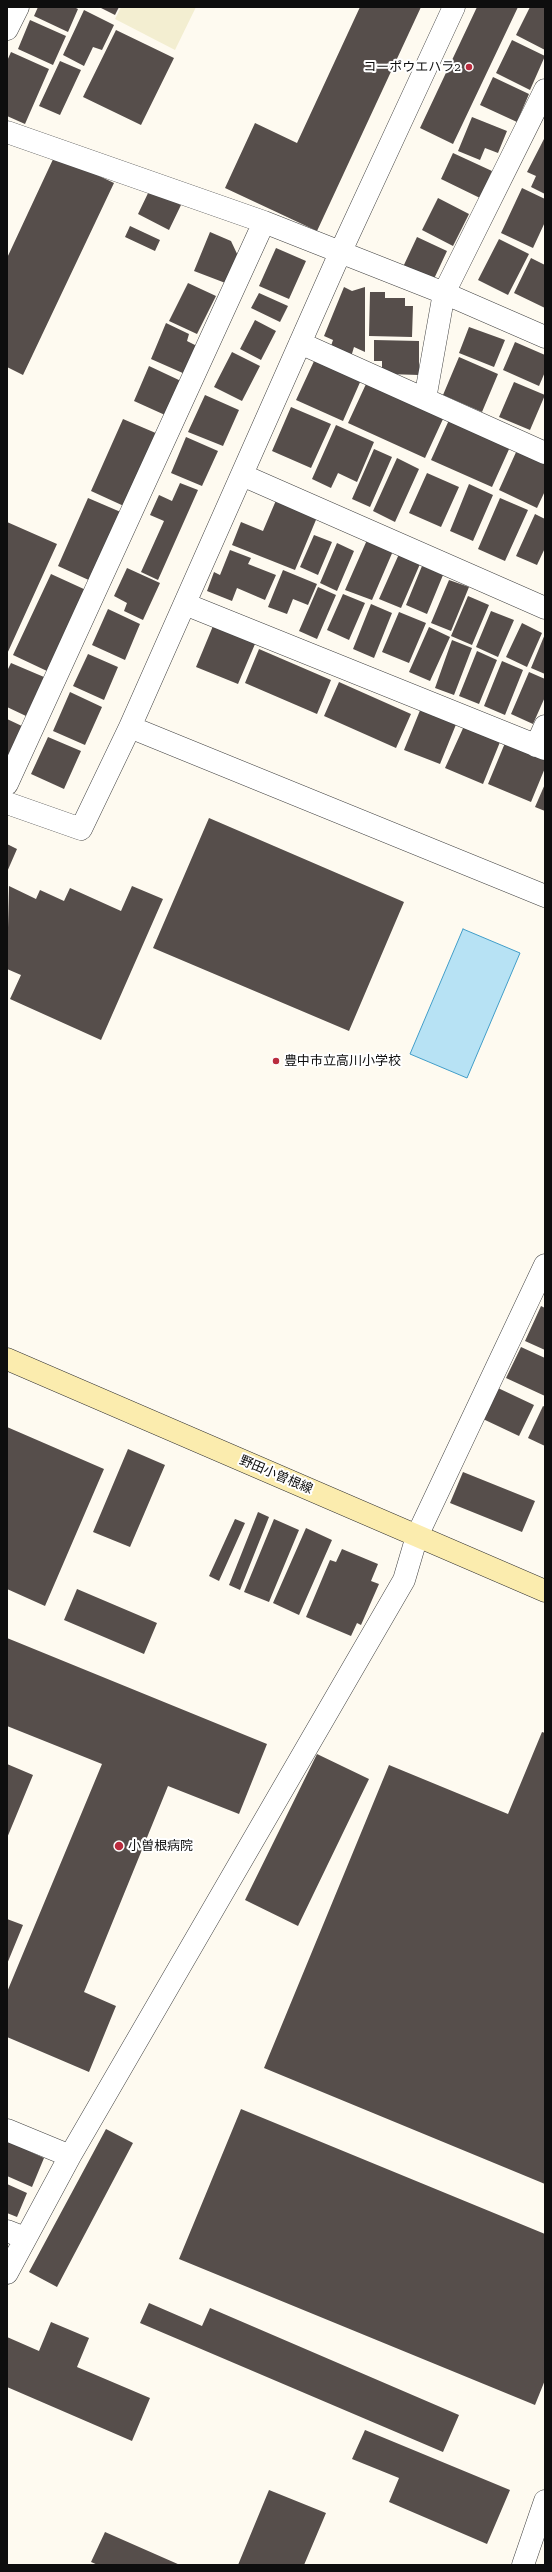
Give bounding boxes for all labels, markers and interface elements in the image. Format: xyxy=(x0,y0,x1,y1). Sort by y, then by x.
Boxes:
place label: コーポウエハラ2 xyxy=(363,59,461,75)
marker: コーポウエハラ2 xyxy=(464,62,474,72)
place label: 豊中市立高川小学校 xyxy=(284,1053,401,1069)
marker: 豊中市立高川小学校 xyxy=(271,1056,281,1066)
street label: 野田小曽根線 xyxy=(237,1453,315,1497)
place label: 小曽根病院 xyxy=(128,1838,193,1854)
marker: 小曽根病院 xyxy=(113,1840,125,1852)

